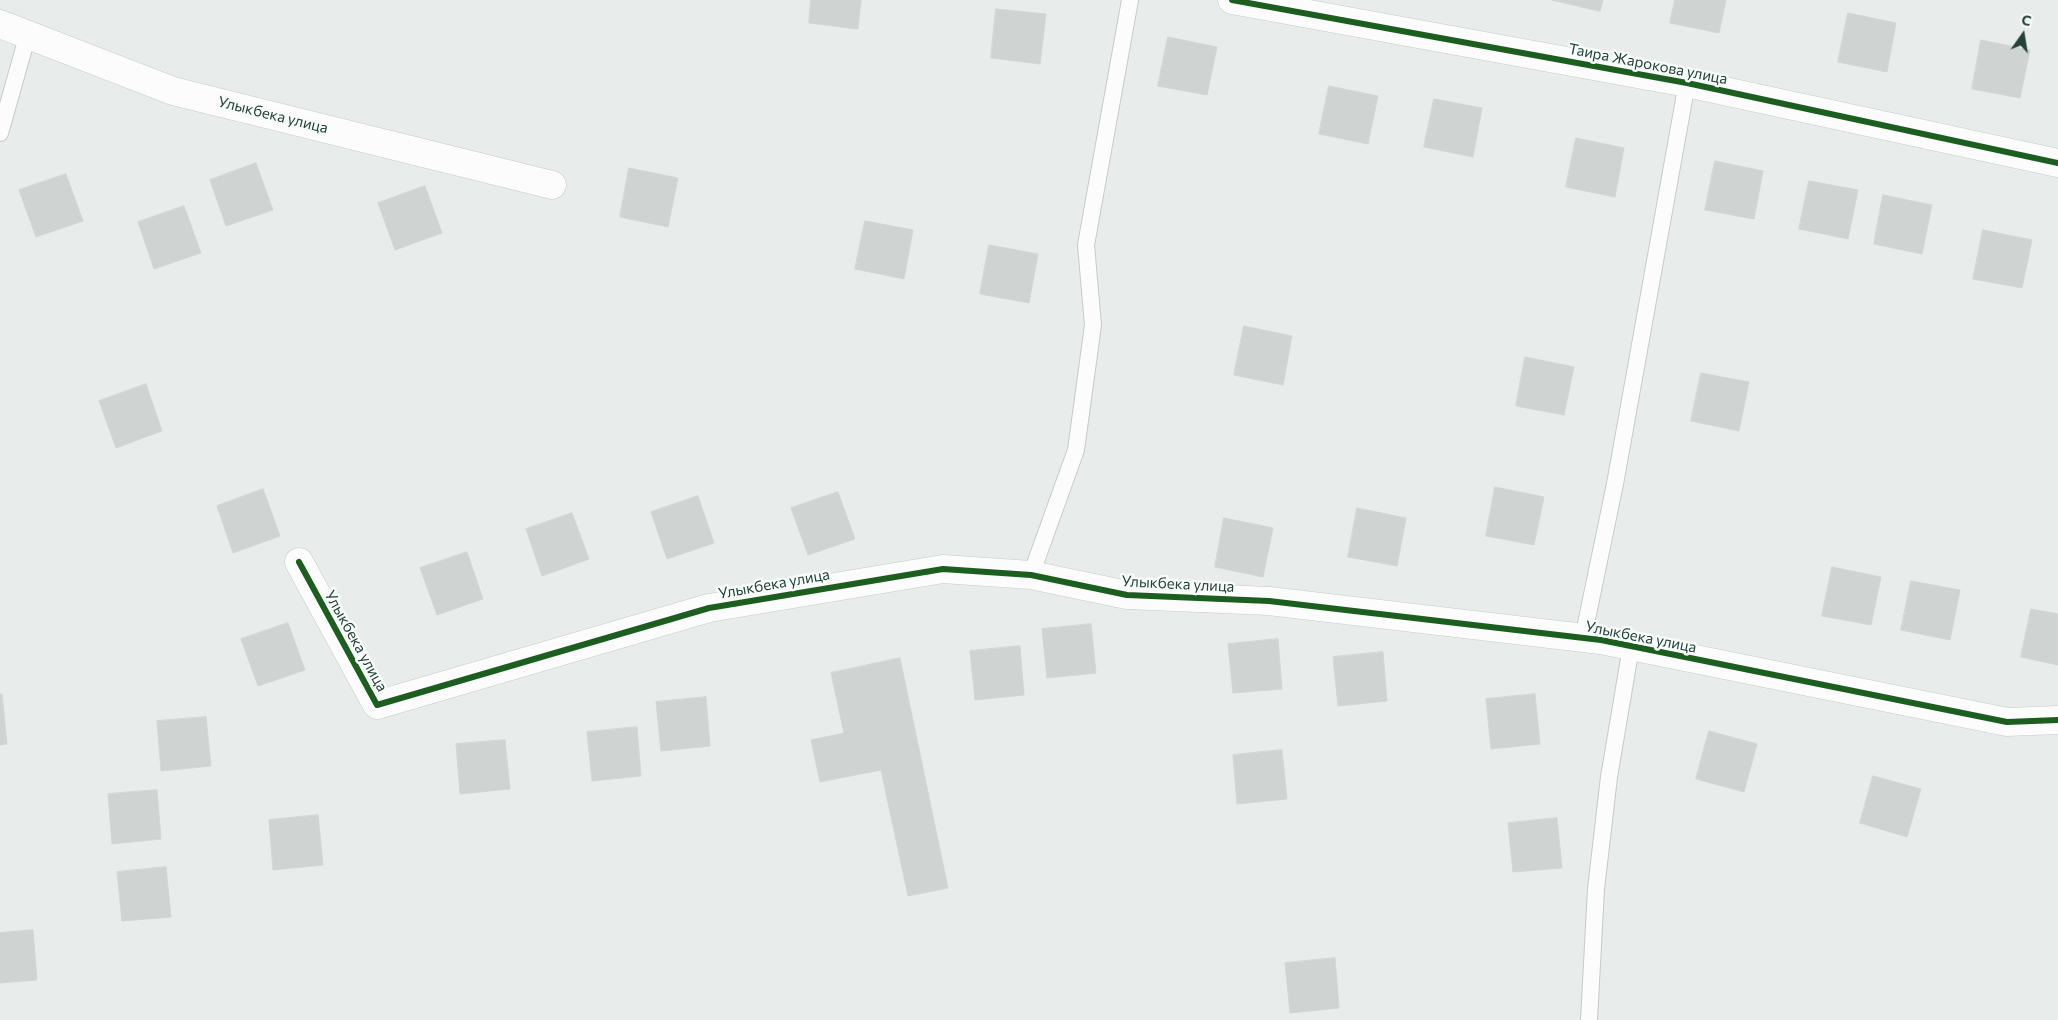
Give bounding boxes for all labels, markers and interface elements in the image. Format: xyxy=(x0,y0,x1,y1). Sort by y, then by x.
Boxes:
north arrow xyxy=(1998,10,2048,60)
text: С xyxy=(2020,11,2033,29)
street label: Таира Жарокова улица xyxy=(1567,40,1729,88)
street label: Улыкбека улица xyxy=(216,93,330,137)
street label: Улыкбека улица xyxy=(717,565,831,603)
street label: Улыкбека улица xyxy=(1121,572,1235,596)
street label: Улыкбека улица xyxy=(321,587,391,695)
street label: Улыкбека улица xyxy=(1584,617,1698,657)

